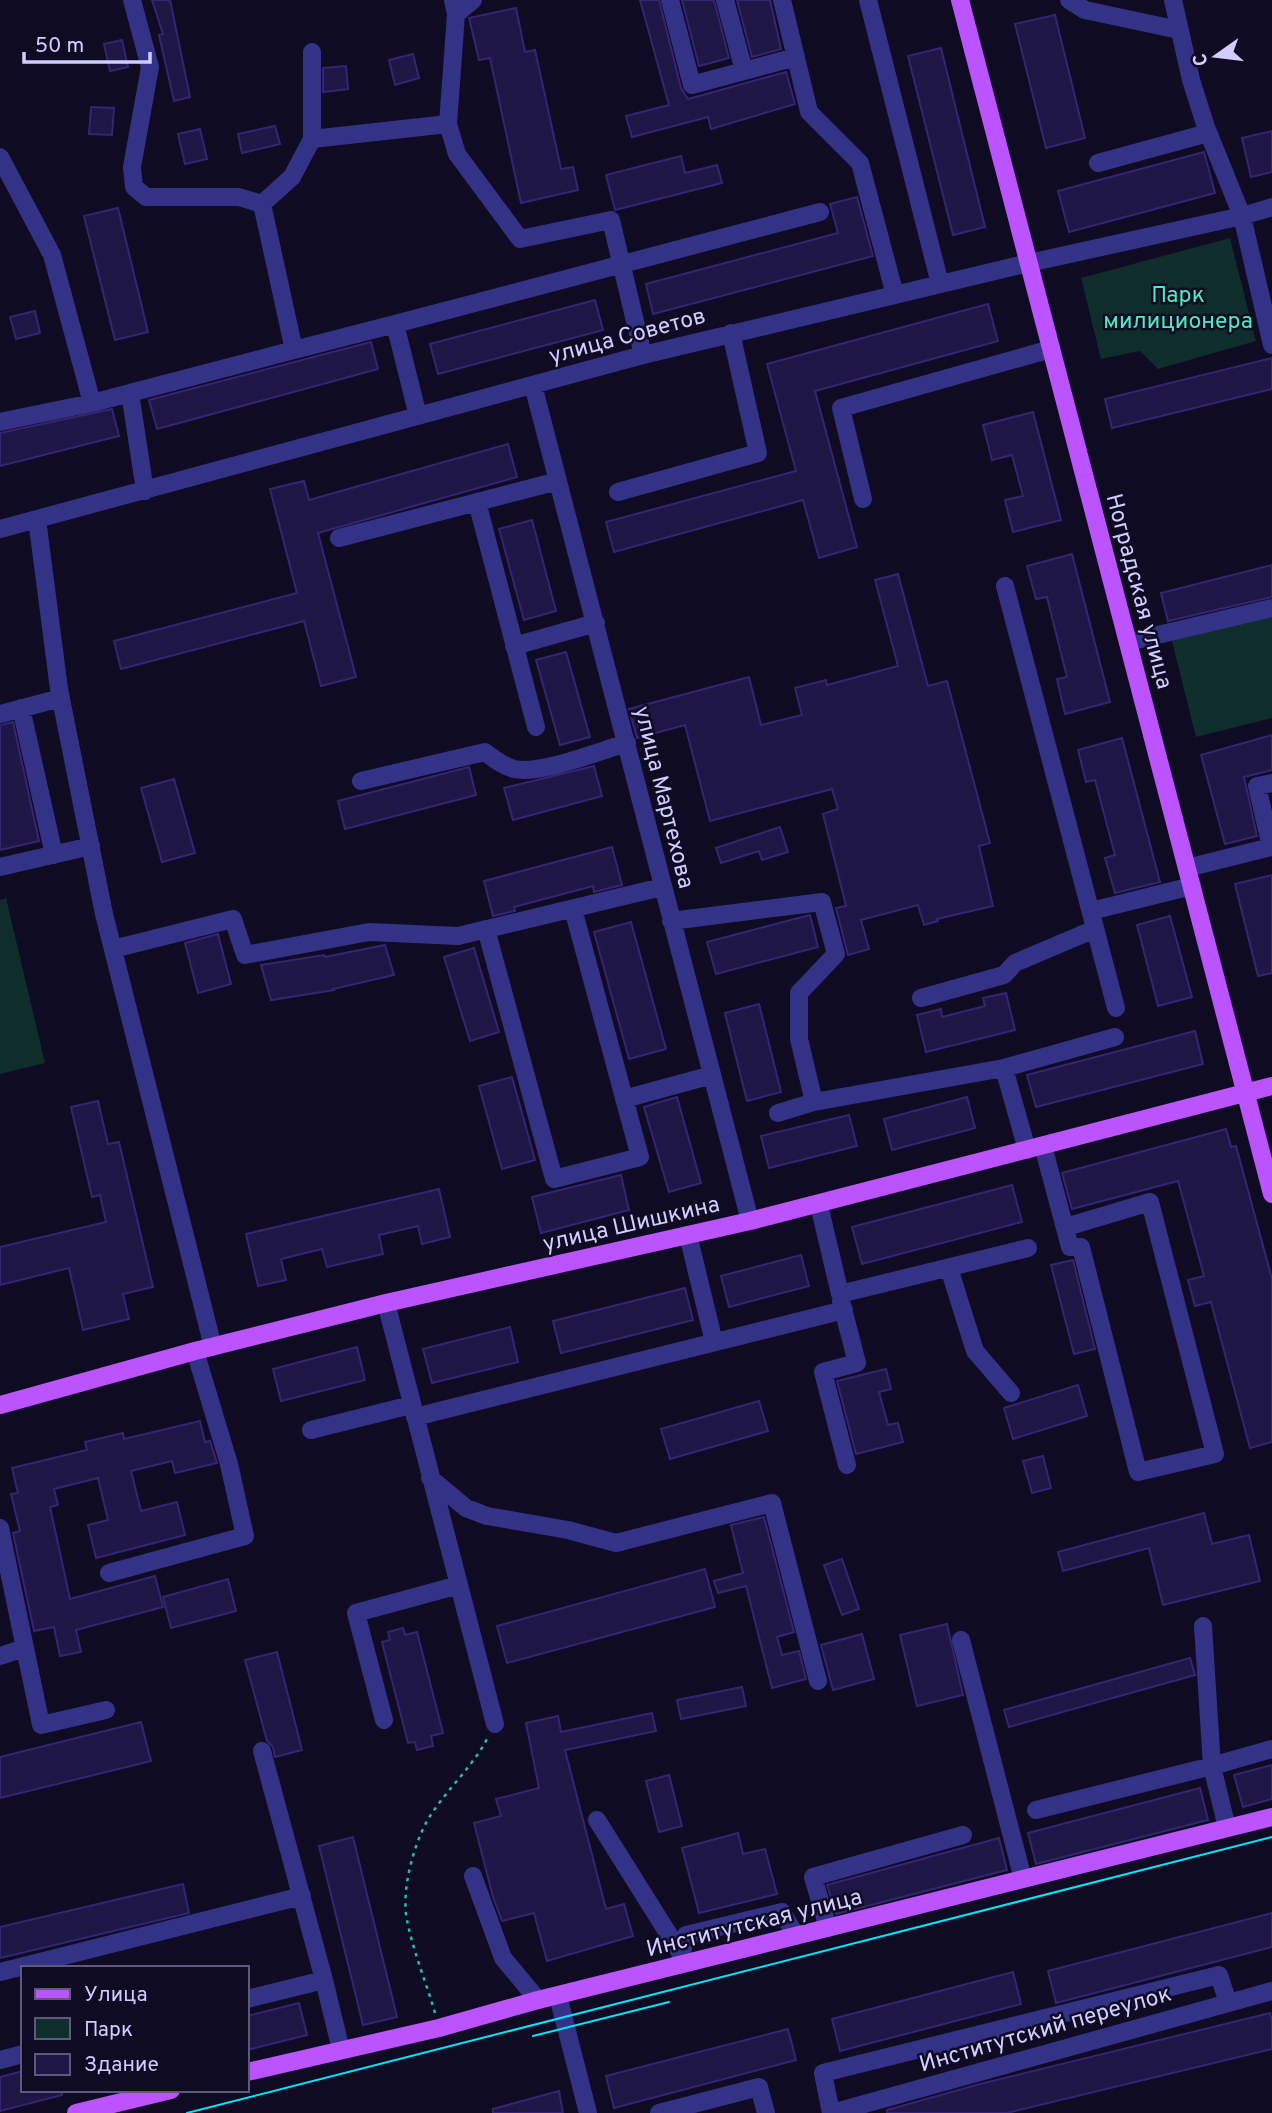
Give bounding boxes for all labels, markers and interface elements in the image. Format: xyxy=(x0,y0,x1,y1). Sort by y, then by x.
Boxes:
scale bar xyxy=(24,21,150,65)
north arrow xyxy=(1181,21,1251,91)
text: 50 m xyxy=(35,33,84,60)
text: С xyxy=(1188,51,1215,68)
park label: Парк милиционера xyxy=(1103,282,1253,337)
street label: улица Советов xyxy=(546,303,709,372)
street label: Ноградская улица xyxy=(1098,491,1178,693)
street label: улица Мартехова xyxy=(626,703,699,892)
street label: улица Шишкина xyxy=(540,1191,723,1260)
street label: Институтская улица xyxy=(644,1884,865,1965)
legend xyxy=(21,1966,248,2092)
street label: Институтский переулок xyxy=(916,1980,1175,2080)
text: Улица xyxy=(84,1982,148,2009)
text: Парк xyxy=(84,2017,133,2044)
text: Здание xyxy=(84,2052,159,2079)

